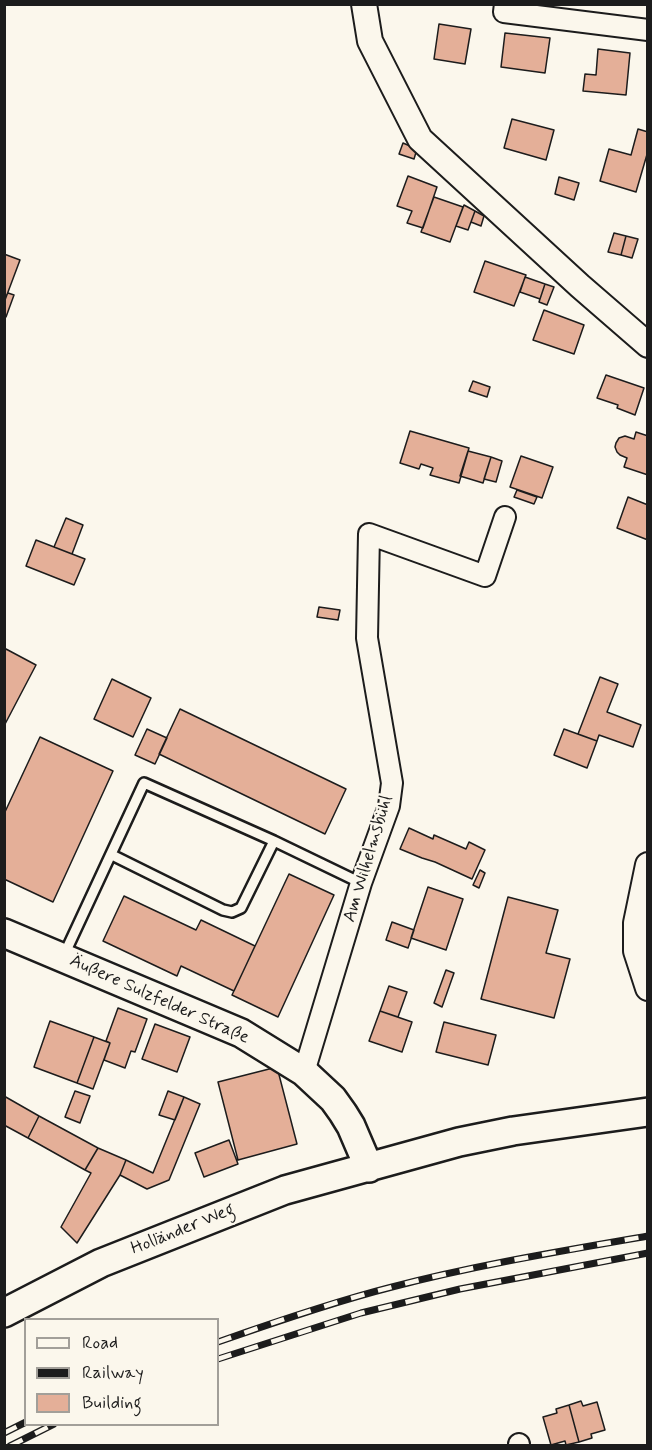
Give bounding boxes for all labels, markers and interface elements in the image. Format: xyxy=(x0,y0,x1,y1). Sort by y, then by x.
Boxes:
street label: Am Wilhelmsbühl xyxy=(339,793,399,925)
street label: Äußere Sulzfelder Straße xyxy=(66,951,252,1049)
street label: Holländer Weg xyxy=(128,1199,238,1261)
legend xyxy=(24,1318,219,1426)
text: Road xyxy=(82,1331,118,1355)
text: Railway xyxy=(82,1361,144,1385)
text: Building xyxy=(82,1391,142,1415)

